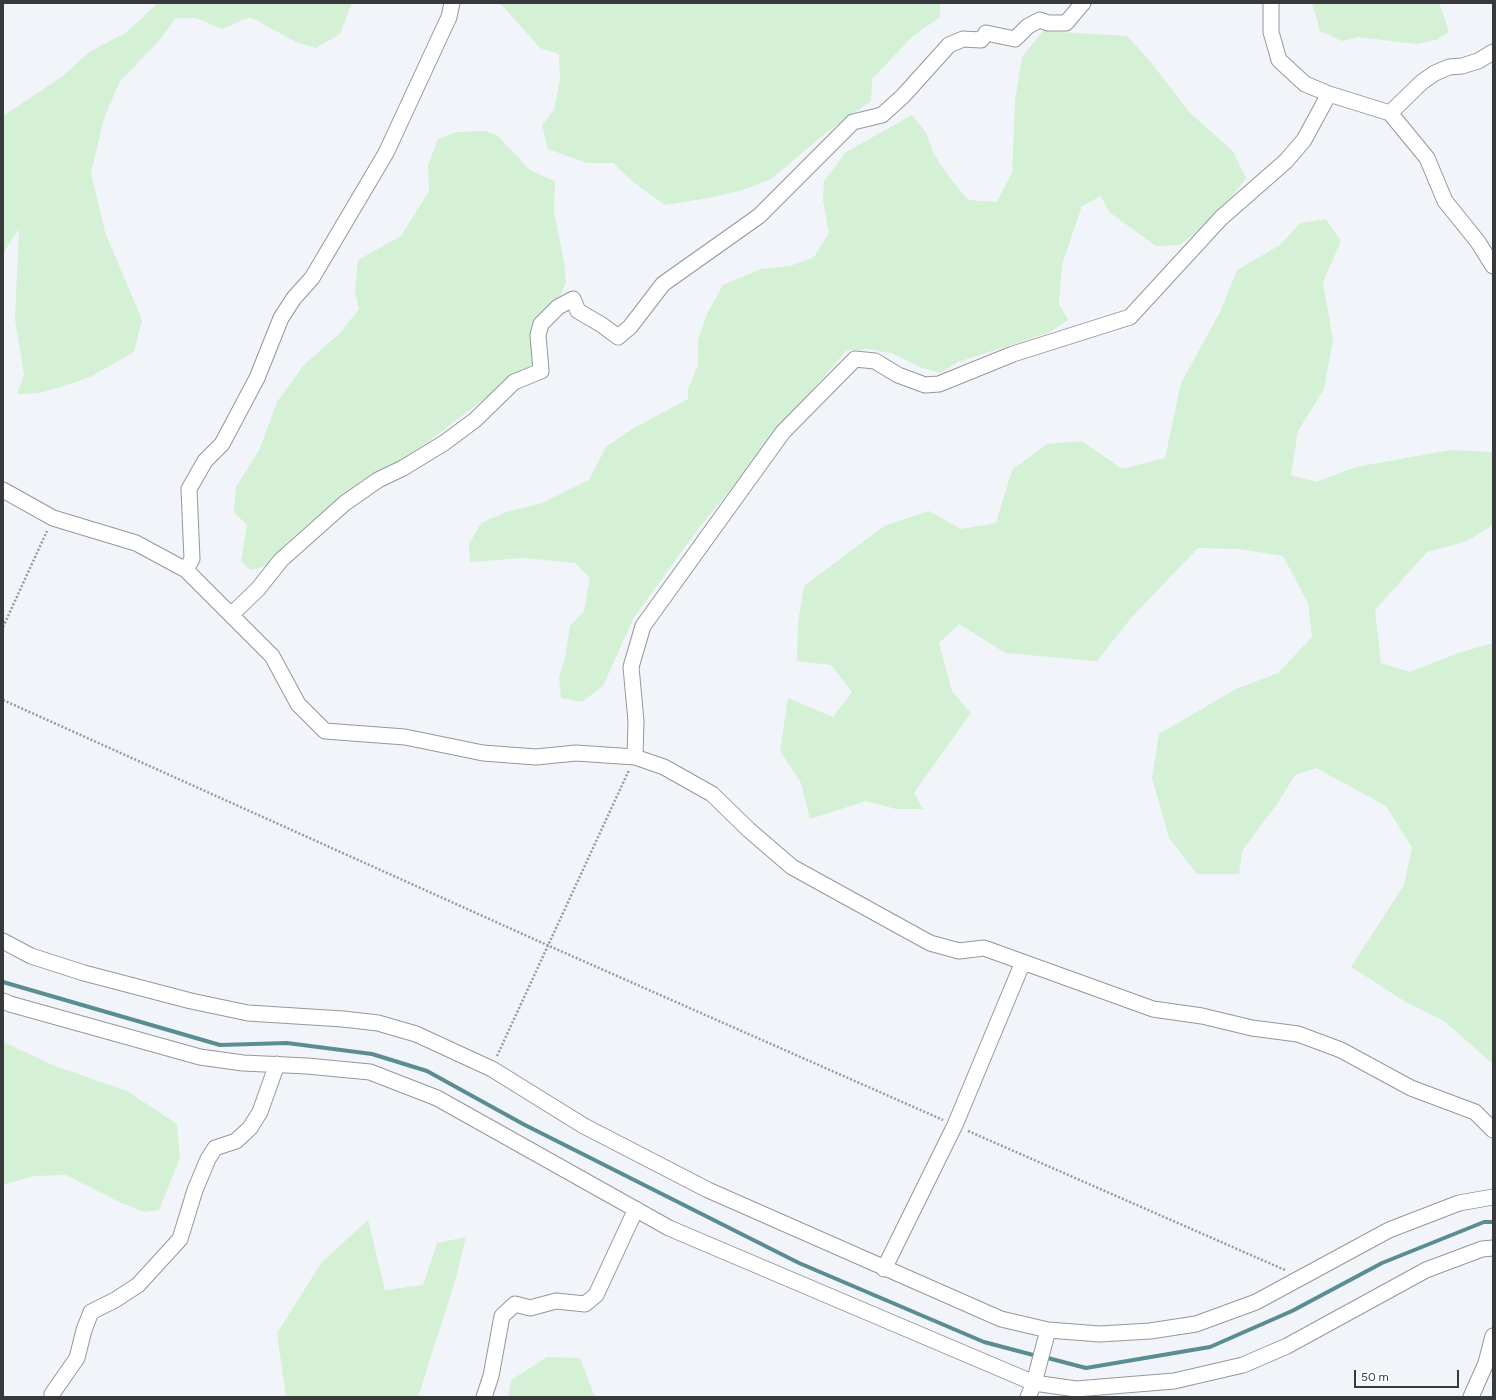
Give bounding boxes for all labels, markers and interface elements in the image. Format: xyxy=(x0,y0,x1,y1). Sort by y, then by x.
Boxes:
scale bar xyxy=(1356,1362,1461,1388)
text: 50 m xyxy=(1361,1370,1389,1384)

